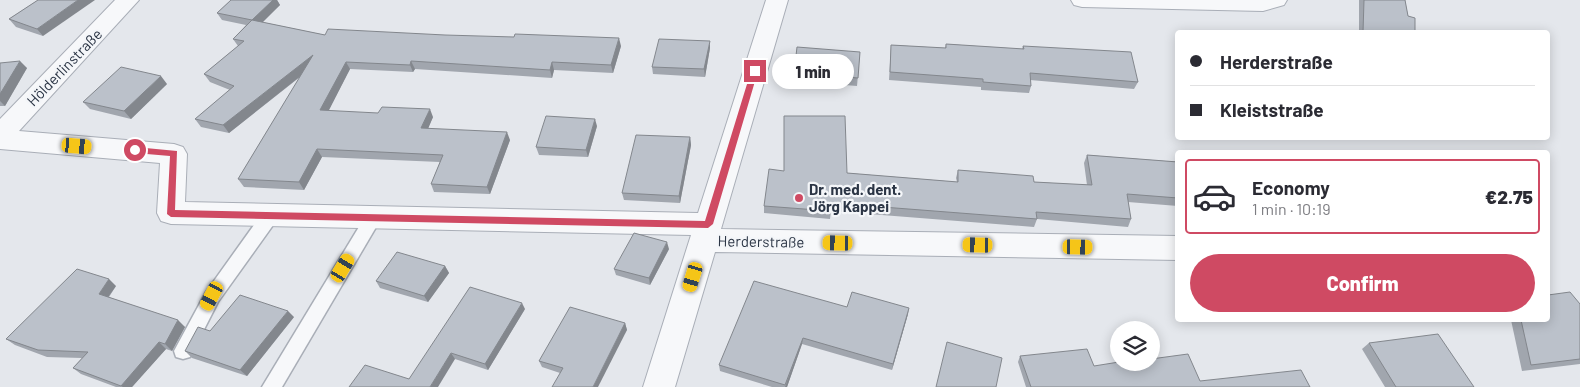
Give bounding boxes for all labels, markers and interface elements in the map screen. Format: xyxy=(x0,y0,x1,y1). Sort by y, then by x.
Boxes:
street label: Hölderlinstraße xyxy=(23,25,105,109)
text: Herderstraße xyxy=(1220,50,1333,73)
callout: 1 min xyxy=(772,54,855,88)
route end xyxy=(744,60,766,82)
text: 1 min xyxy=(795,62,831,81)
text: Kleiststraße xyxy=(1220,98,1324,121)
car xyxy=(61,137,92,155)
route start xyxy=(124,139,146,161)
icon: car xyxy=(1192,174,1237,219)
text: Economy xyxy=(1252,176,1330,199)
place label: Dr. med. dent. Jörg Kappei xyxy=(809,180,901,215)
text: €2.75 xyxy=(1485,185,1533,208)
marker: Dr. med. dent. Jörg Kappei xyxy=(793,192,805,204)
text: 1 min · 10:19 xyxy=(1252,199,1331,218)
street label: Herderstraße xyxy=(717,231,805,251)
car xyxy=(822,235,853,251)
car xyxy=(962,237,993,253)
car xyxy=(1062,239,1093,255)
car xyxy=(328,251,357,285)
button: Confirm xyxy=(1190,254,1535,312)
car xyxy=(681,260,704,294)
car xyxy=(198,279,225,313)
map controls xyxy=(1110,321,1160,371)
button: layers xyxy=(1110,321,1160,371)

